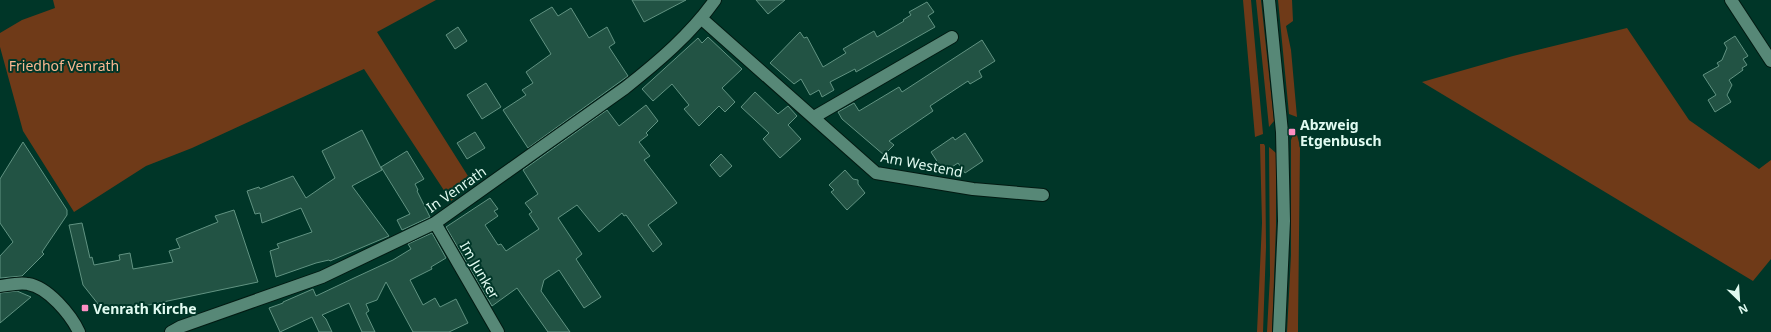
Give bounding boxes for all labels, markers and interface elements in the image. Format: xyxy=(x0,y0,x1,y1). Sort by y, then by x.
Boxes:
park label: Friedhof Venrath xyxy=(9,56,119,75)
place label: Abzweig Etgenbusch xyxy=(1300,115,1382,150)
marker: Abzweig Etgenbusch xyxy=(1287,127,1297,137)
street label: Am Westend xyxy=(879,147,965,181)
street label: In Venrath xyxy=(422,161,490,217)
street label: Im Junker xyxy=(456,238,504,303)
north arrow xyxy=(1719,280,1759,320)
place label: Venrath Kirche xyxy=(93,299,197,318)
text: N xyxy=(1736,301,1751,318)
marker: Venrath Kirche xyxy=(80,303,90,313)

